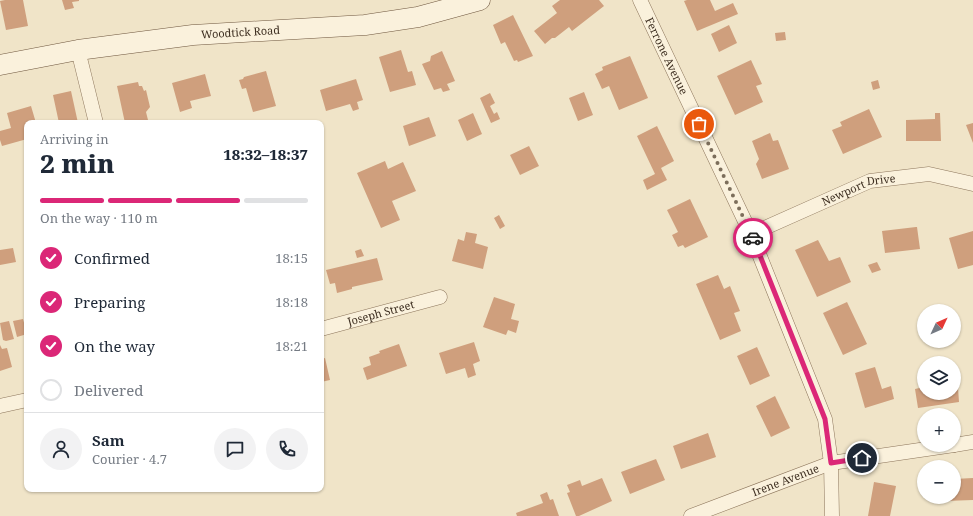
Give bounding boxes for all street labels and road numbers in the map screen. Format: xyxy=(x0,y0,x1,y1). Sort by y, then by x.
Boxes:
street label: Ferrone Avenue xyxy=(642,15,692,97)
street label: Woodtick Road xyxy=(201,22,281,42)
street label: Newport Drive xyxy=(819,170,896,209)
street label: Joseph Street xyxy=(345,296,416,329)
street label: Irene Avenue xyxy=(750,460,821,499)

